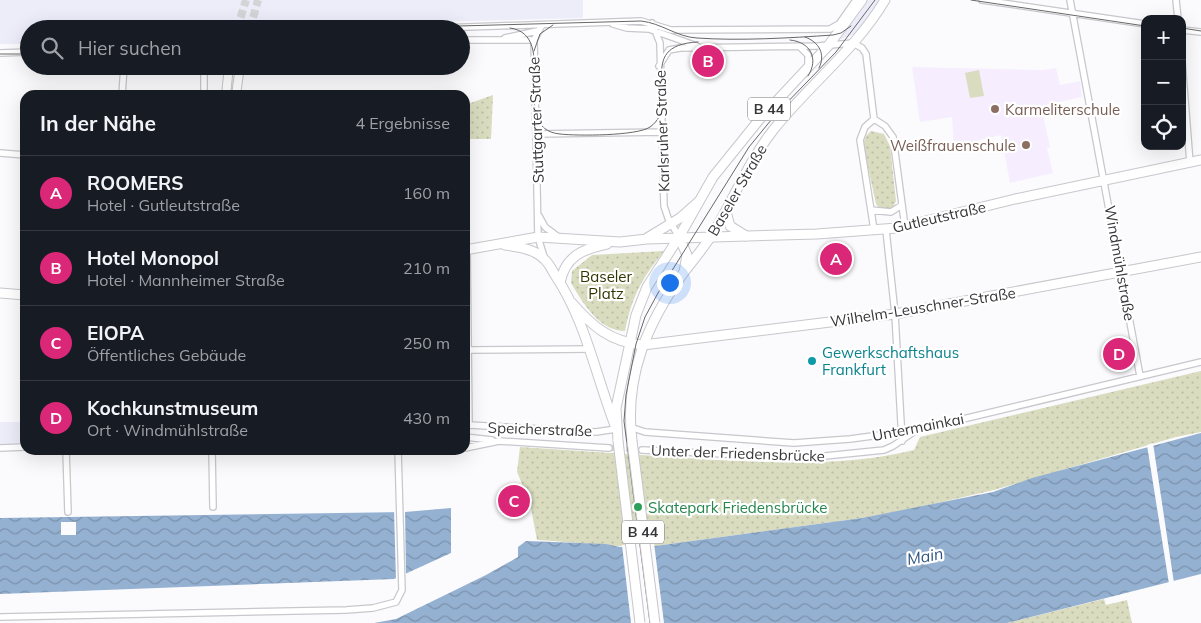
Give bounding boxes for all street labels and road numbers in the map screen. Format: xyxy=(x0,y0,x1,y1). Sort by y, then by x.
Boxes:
street label: Stuttgarter Straße xyxy=(524,56,548,184)
street label: Karlsruher Straße xyxy=(650,70,674,192)
road number: B 44 xyxy=(748,98,790,120)
street label: Baseler Straße xyxy=(703,141,771,239)
street label: Gutleutstraße xyxy=(890,197,988,237)
street label: Windmühlstraße xyxy=(1100,204,1140,322)
street label: Wilhelm-Leuschner-Straße xyxy=(829,283,1017,331)
street label: Untermainkai xyxy=(870,409,966,445)
street label: Speicherstraße xyxy=(487,418,593,440)
street label: Unter der Friedensbrücke xyxy=(651,440,825,466)
road number: B 44 xyxy=(622,520,664,544)

